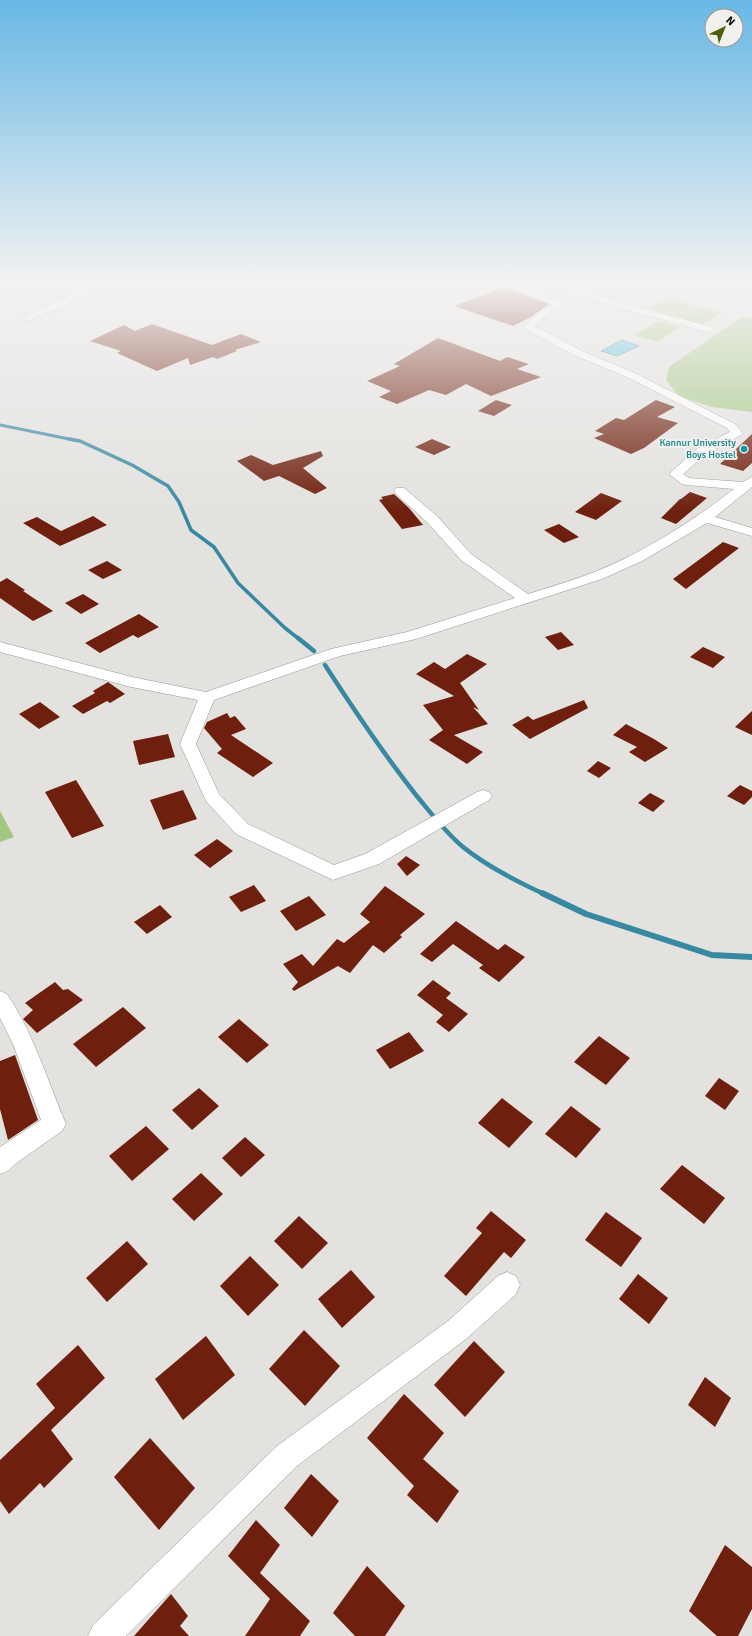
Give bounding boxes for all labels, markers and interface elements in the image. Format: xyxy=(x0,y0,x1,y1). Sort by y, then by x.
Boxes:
north arrow xyxy=(704,8,744,48)
text: N xyxy=(723,14,738,28)
place label: Kannur University Boys Hostel xyxy=(660,437,736,461)
marker: Kannur University Boys Hostel xyxy=(739,444,749,454)

